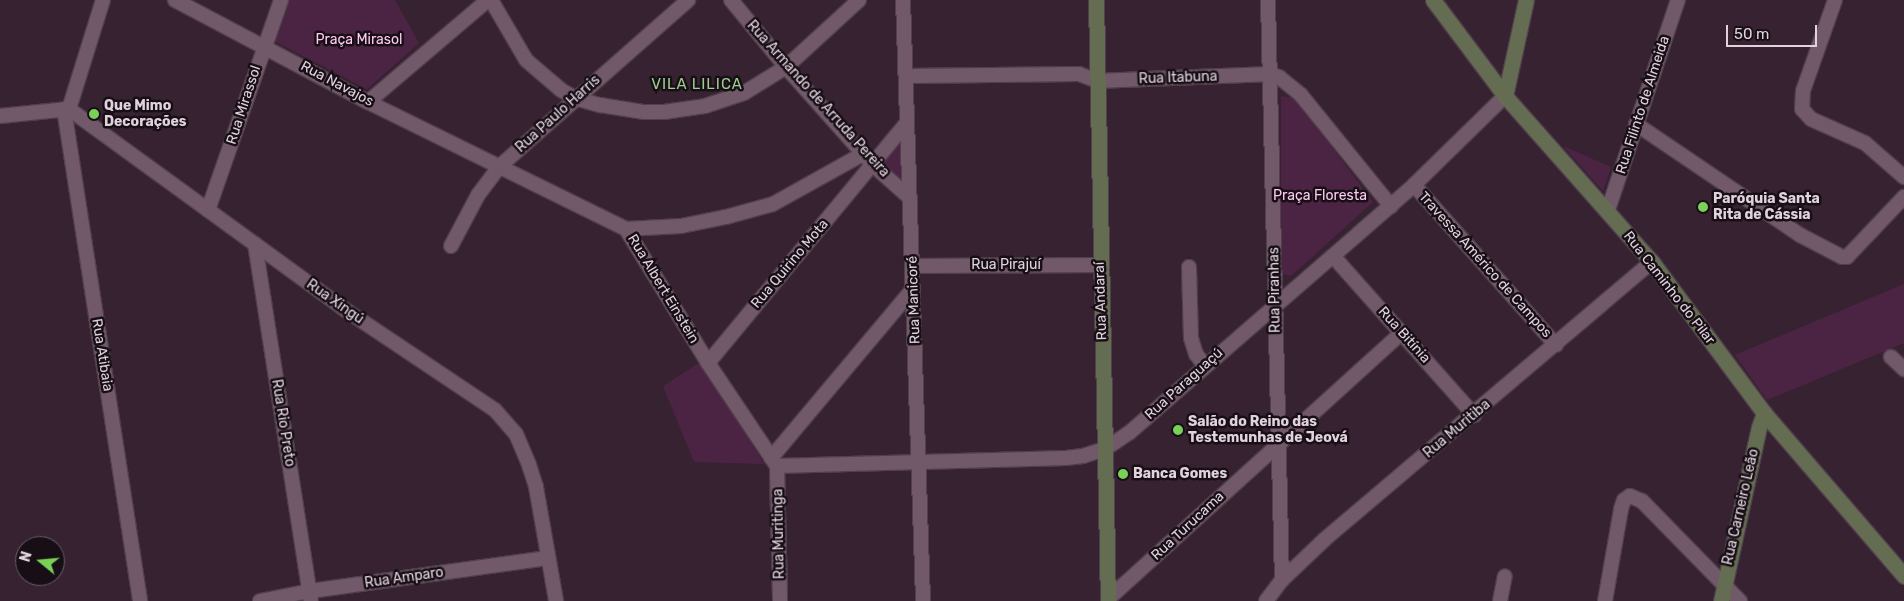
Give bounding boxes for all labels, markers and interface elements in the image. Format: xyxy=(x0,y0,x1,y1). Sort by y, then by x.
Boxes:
scale bar xyxy=(1729,15,1820,47)
street label: Rua Armando de Arruda Pereira xyxy=(743,17,893,181)
text: 50 m xyxy=(1734,25,1769,43)
park label: Praça Mirasol xyxy=(316,32,402,48)
street label: Rua Filinto de Almeida xyxy=(1613,34,1673,176)
street label: Rua Navajos xyxy=(298,58,376,110)
street label: Rua Mirassol xyxy=(223,63,265,147)
street label: Rua Itabuna xyxy=(1138,68,1218,88)
street label: Rua Paulo Harris xyxy=(512,72,604,156)
district label: VILA LILICA xyxy=(650,76,744,94)
place label: Que Mimo Decorações xyxy=(104,98,187,130)
marker: Que Mimo Decorações xyxy=(88,108,100,120)
park label: Praça Floresta xyxy=(1273,188,1367,204)
street label: Travessa Américo de Campos xyxy=(1415,189,1555,341)
place label: Paróquia Santa Rita de Cássia xyxy=(1713,191,1820,223)
marker: Paróquia Santa Rita de Cássia xyxy=(1697,201,1709,213)
street label: Rua Quirino Mota xyxy=(748,216,832,312)
street label: Rua Caminho do Pilar xyxy=(1620,228,1718,348)
street label: Rua Albert Einstein xyxy=(624,231,702,347)
street label: Rua Piranhas xyxy=(1266,247,1284,333)
street label: Rua Manicoré xyxy=(904,256,924,344)
street label: Rua Pirajuí xyxy=(971,257,1041,273)
street label: Rua Andaraí xyxy=(1091,261,1111,341)
street label: Rua Xingú xyxy=(303,276,367,328)
street label: Rua Bitínia xyxy=(1374,303,1434,367)
street label: Rua Atibaia xyxy=(88,317,116,393)
street label: Rua Paraguaçú xyxy=(1142,345,1226,423)
street label: Rua Rio Preto xyxy=(268,378,298,468)
street label: Rua Muritiba xyxy=(1420,396,1494,462)
place label: Salão do Reino das Testemunhas de Jeová xyxy=(1188,414,1348,447)
marker: Salão do Reino das Testemunhas de Jeová xyxy=(1172,424,1184,436)
street label: Rua Carneiro Leão xyxy=(1719,447,1763,567)
place label: Banca Gomes xyxy=(1133,466,1227,482)
marker: Banca Gomes xyxy=(1117,468,1129,480)
street label: Rua Turucama xyxy=(1148,488,1228,564)
street label: Rua Muritinga xyxy=(770,489,788,579)
north arrow xyxy=(15,536,65,586)
text: N xyxy=(17,549,36,564)
street label: Rua Amparo xyxy=(363,564,445,592)

